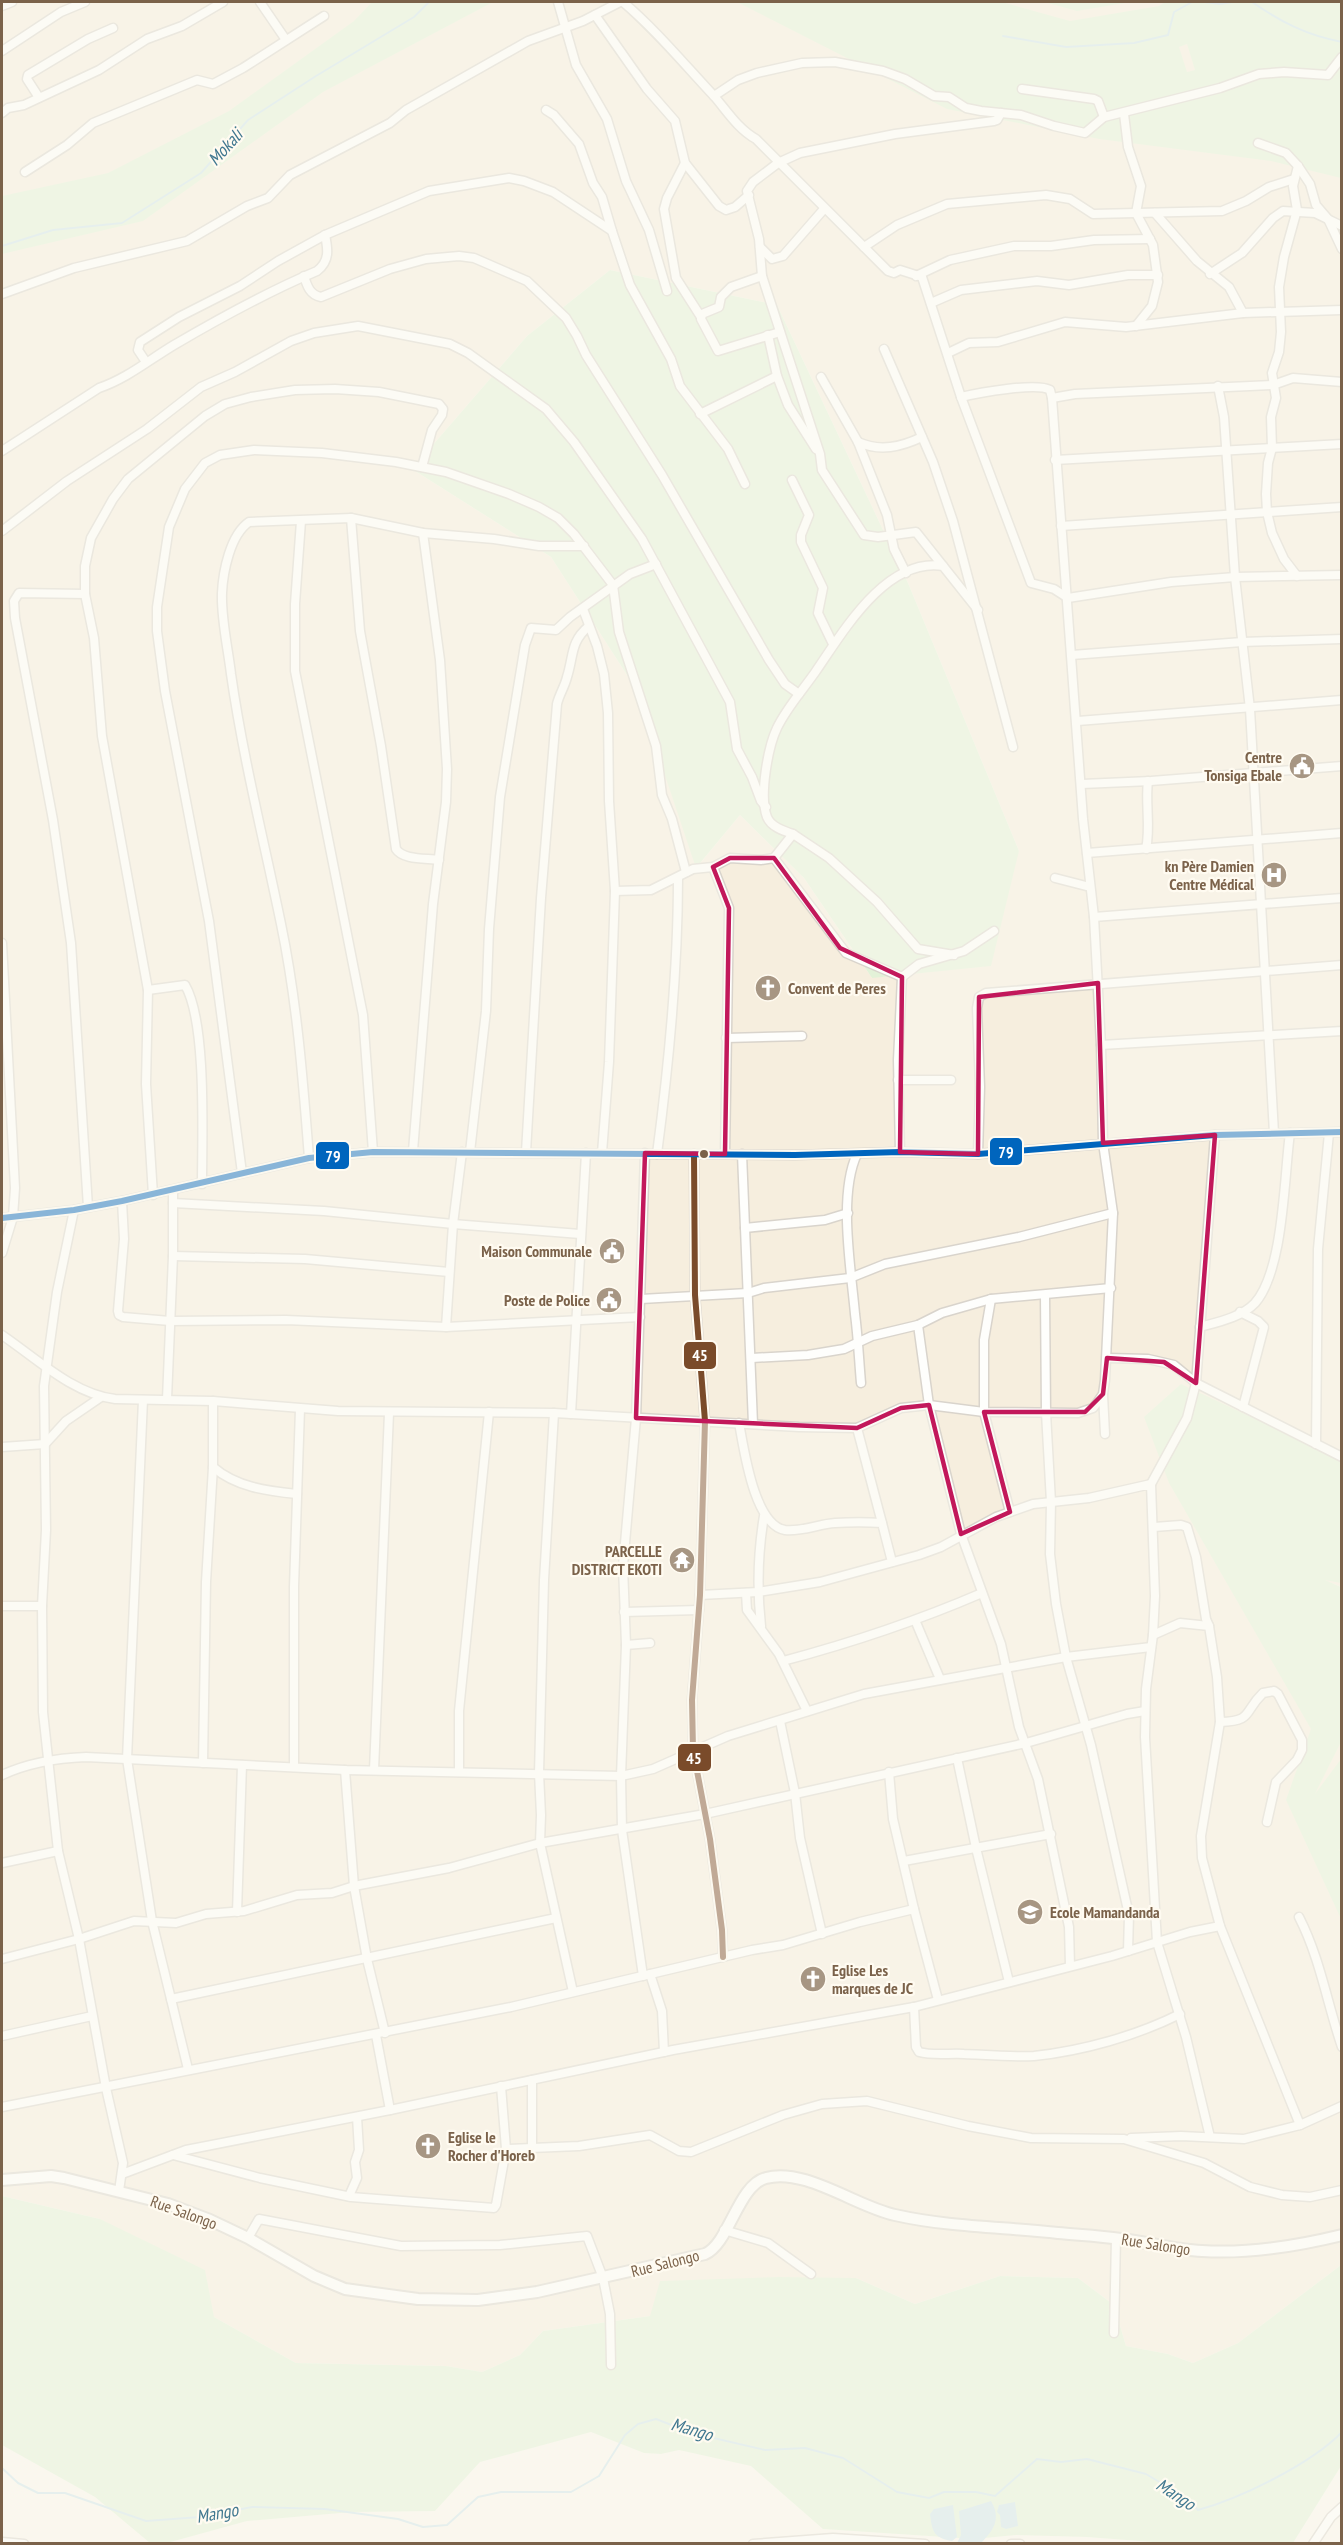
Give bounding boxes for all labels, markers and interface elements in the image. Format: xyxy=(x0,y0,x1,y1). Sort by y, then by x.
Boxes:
water label: Mokali xyxy=(203,122,249,170)
place label: Centre Tonsiga Ebale xyxy=(1204,747,1282,785)
public building icon: Centre Tonsiga Ebale xyxy=(1287,751,1317,781)
place label: kn Père Damien Centre Médical xyxy=(1165,856,1254,894)
hospital icon: kn Père Damien Centre Médical xyxy=(1259,860,1289,890)
church icon: Convent de Peres xyxy=(753,973,783,1003)
place label: Convent de Peres xyxy=(788,978,886,998)
line badge: 79 xyxy=(989,1137,1023,1166)
line badge: 79 xyxy=(315,1141,350,1170)
text: 79 xyxy=(998,1142,1014,1162)
text: 79 xyxy=(325,1146,341,1166)
unlabelled marker xyxy=(698,1148,710,1160)
public building icon: Maison Communale xyxy=(597,1236,627,1266)
place label: Maison Communale xyxy=(481,1241,592,1261)
public building icon: Poste de Police xyxy=(594,1285,624,1315)
place label: Poste de Police xyxy=(504,1290,590,1310)
line badge: 45 xyxy=(683,1341,717,1370)
text: 45 xyxy=(692,1345,708,1365)
place label: PARCELLE DISTRICT EKOTI xyxy=(572,1541,662,1579)
temple icon: PARCELLE DISTRICT EKOTI xyxy=(667,1545,697,1575)
line badge: 45 xyxy=(677,1743,712,1772)
text: 45 xyxy=(686,1748,702,1768)
school or university icon: Ecole Mamandanda xyxy=(1015,1897,1045,1927)
place label: Ecole Mamandanda xyxy=(1050,1902,1160,1922)
place label: Eglise Les marques de JC xyxy=(832,1960,914,1998)
church icon: Eglise Les marques de JC xyxy=(798,1964,828,1994)
place label: Eglise le Rocher d'Horeb xyxy=(448,2127,535,2165)
church icon: Eglise le Rocher d'Horeb xyxy=(413,2131,443,2161)
street label: Rue Salongo xyxy=(148,2191,220,2233)
street label: Rue Salongo xyxy=(1120,2229,1192,2259)
street label: Rue Salongo xyxy=(629,2245,701,2281)
water label: Mango xyxy=(669,2412,717,2446)
water label: Mango xyxy=(1152,2473,1201,2516)
water label: Mango xyxy=(194,2498,241,2528)

